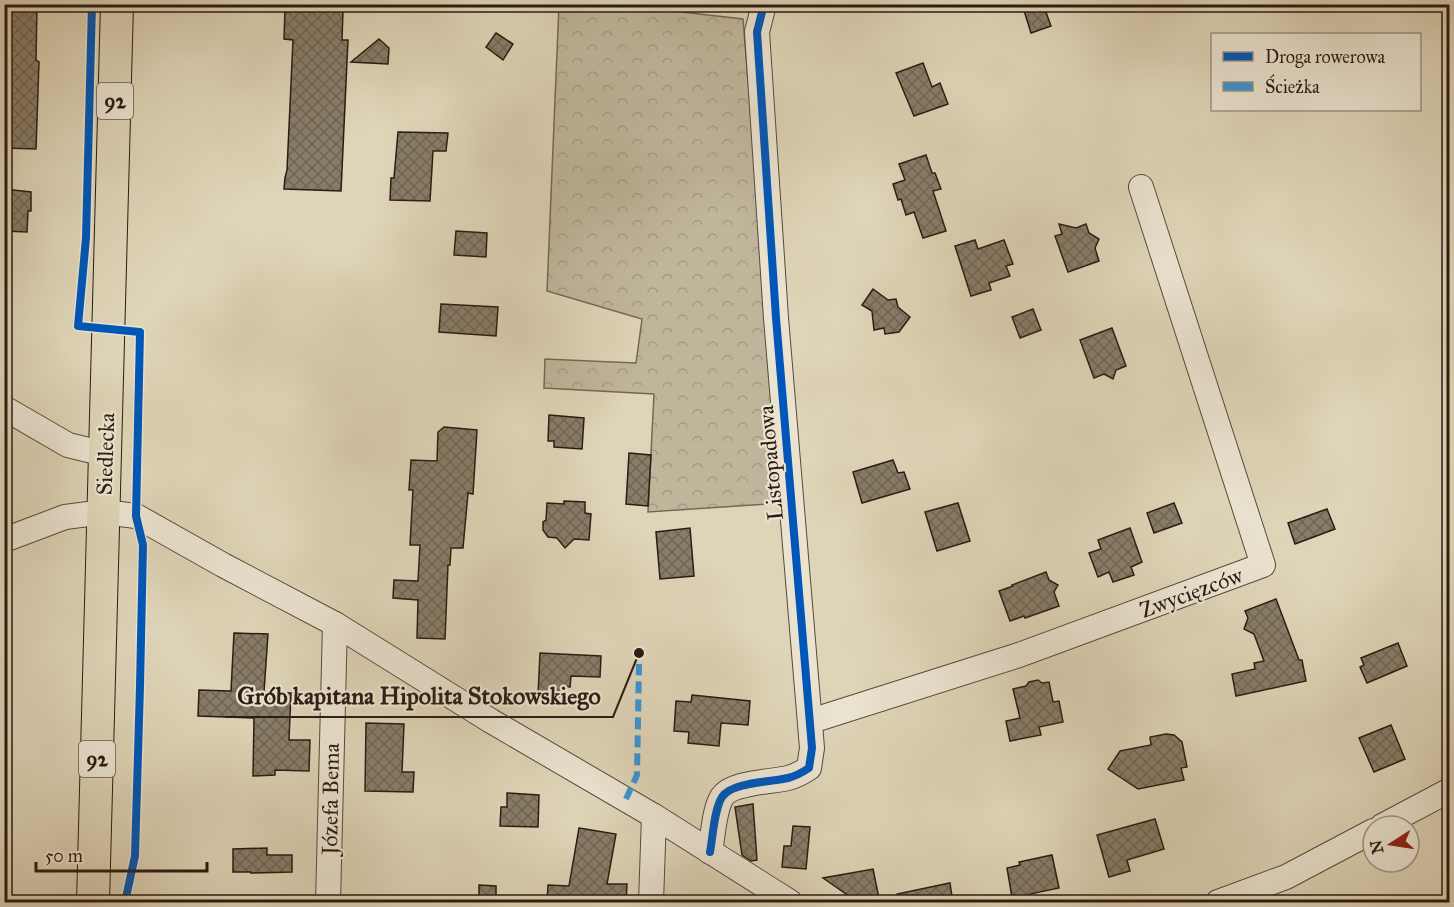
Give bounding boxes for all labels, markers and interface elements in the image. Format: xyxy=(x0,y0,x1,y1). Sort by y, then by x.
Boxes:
legend xyxy=(1211,33,1421,111)
text: Droga rowerowa xyxy=(1265,46,1385,69)
text: Ścieżka xyxy=(1265,74,1320,98)
road number: 92 xyxy=(97,83,133,119)
street label: Listopadowa xyxy=(752,404,789,522)
street label: Siedlecka xyxy=(91,412,120,496)
street label: Zwycięzców xyxy=(1136,561,1247,624)
callout: Grób kapitana Hipolita Stokowskiego xyxy=(225,675,613,717)
text: Grób kapitana Hipolita Stokowskiego xyxy=(237,681,601,711)
road number: 92 xyxy=(79,741,115,777)
street label: Józefa Bema xyxy=(316,742,345,857)
north arrow xyxy=(1361,814,1421,874)
scale bar xyxy=(36,835,207,873)
text: N xyxy=(1366,838,1388,856)
text: 50 m xyxy=(45,845,83,867)

